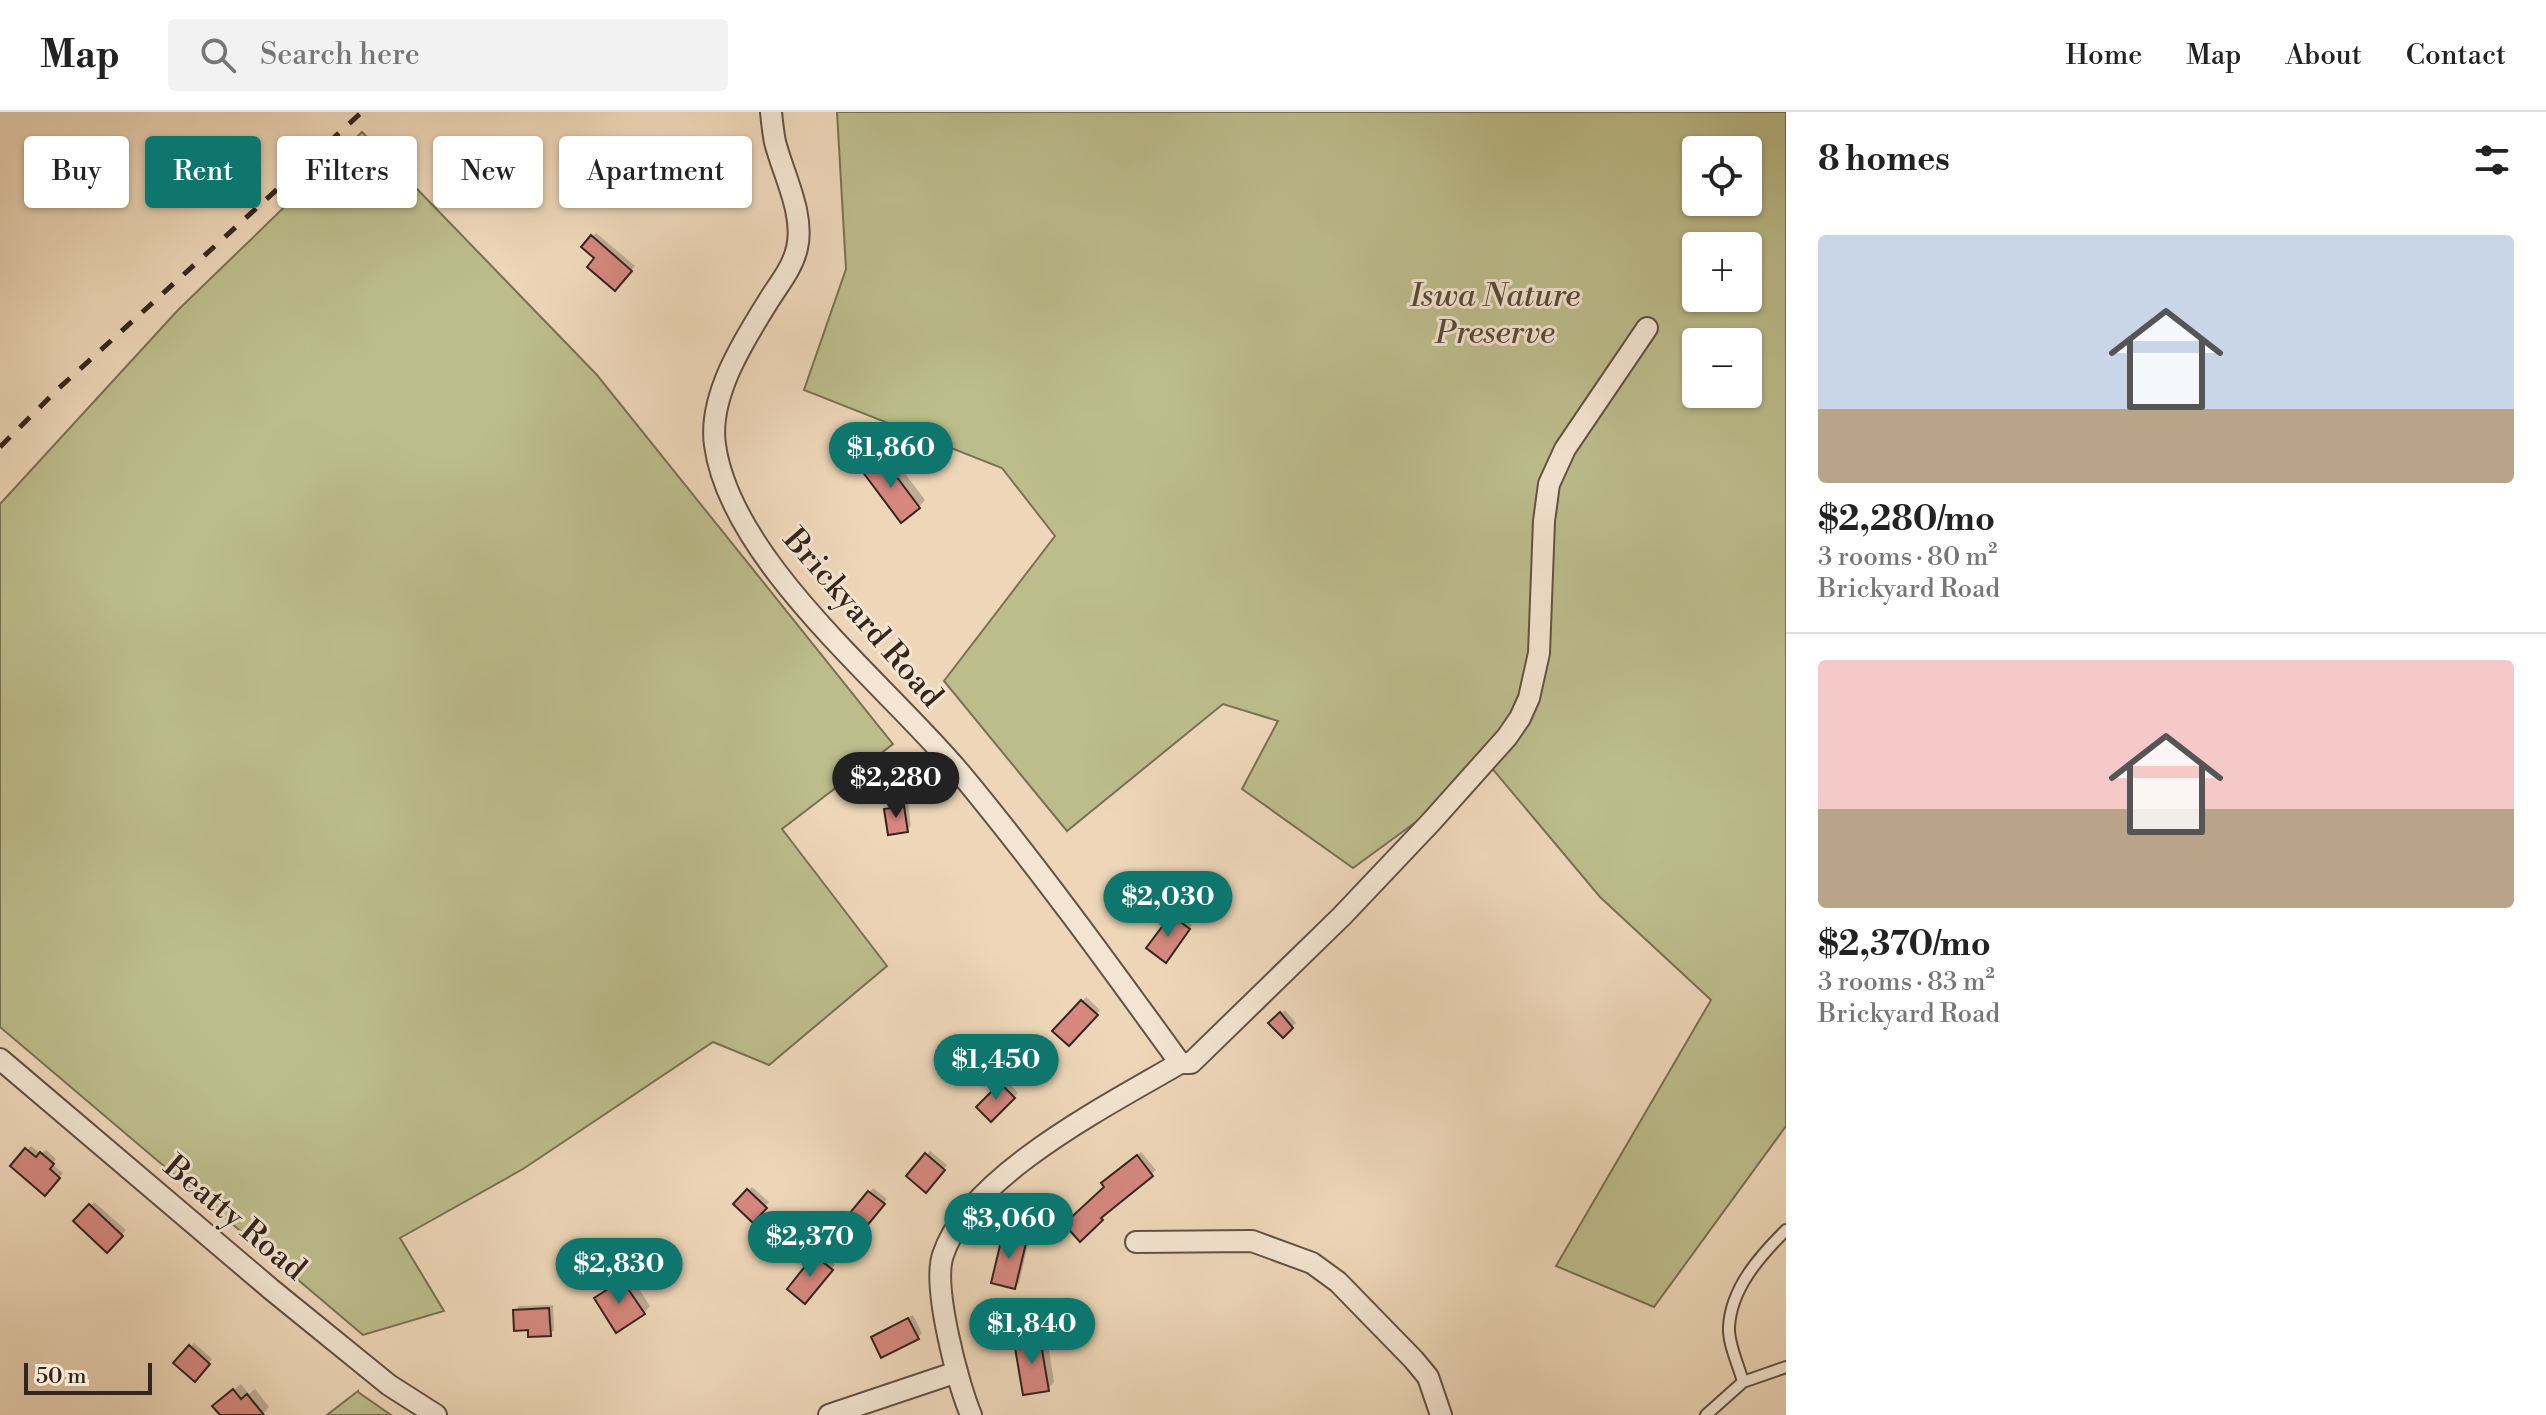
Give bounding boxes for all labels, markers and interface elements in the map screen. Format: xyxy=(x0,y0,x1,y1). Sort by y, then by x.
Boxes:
search box xyxy=(168,19,728,91)
text: Map xyxy=(40,32,120,79)
icon: search xyxy=(196,33,240,77)
text: Search here xyxy=(260,36,420,74)
text: Home xyxy=(2066,38,2142,73)
text: Map xyxy=(2186,38,2241,73)
text: About xyxy=(2285,38,2362,73)
text: Contact xyxy=(2406,38,2506,73)
chip: Buy xyxy=(24,136,129,208)
chip: Rent xyxy=(145,136,261,208)
chip: Filters xyxy=(277,136,417,208)
chip: New xyxy=(433,136,543,208)
chip: Apartment xyxy=(559,136,752,208)
map controls xyxy=(1682,136,1762,408)
button: locate xyxy=(1682,136,1762,216)
icon: filters xyxy=(2470,138,2514,182)
text: 8 homes xyxy=(1818,139,1950,181)
button: + xyxy=(1682,232,1762,312)
park label: Iswa Nature Preserve xyxy=(1409,276,1580,353)
icon: home xyxy=(2094,287,2238,431)
button: − xyxy=(1682,328,1762,408)
pin: $1,860 xyxy=(826,422,956,490)
text: $1,860 xyxy=(847,432,935,464)
text: $2,280/mo xyxy=(1818,499,1995,541)
street label: Brickyard Road xyxy=(774,520,952,716)
text: 3 rooms · 80 m² xyxy=(1818,541,1997,573)
text: Brickyard Road xyxy=(1818,573,2000,605)
icon: home xyxy=(2094,712,2238,856)
pin: $2,280 xyxy=(831,752,961,820)
text: $2,280 xyxy=(850,762,942,794)
pin: $2,030 xyxy=(1103,871,1233,939)
text: $2,030 xyxy=(1121,881,1215,913)
text: $2,370/mo xyxy=(1818,924,1991,966)
text: 3 rooms · 83 m² xyxy=(1818,966,1995,998)
text: Brickyard Road xyxy=(1818,998,2000,1030)
pin: $1,450 xyxy=(931,1034,1061,1102)
text: $1,450 xyxy=(952,1044,1040,1076)
street label: Beatty Road xyxy=(155,1146,314,1289)
pin: $3,060 xyxy=(944,1193,1074,1261)
text: $3,060 xyxy=(962,1203,1056,1235)
pin: $2,370 xyxy=(745,1211,875,1279)
text: $2,370 xyxy=(766,1221,854,1253)
pin: $2,830 xyxy=(554,1238,684,1306)
text: $2,830 xyxy=(574,1248,664,1280)
pin: $1,840 xyxy=(967,1298,1097,1366)
text: $1,840 xyxy=(987,1308,1077,1340)
scale bar xyxy=(24,1359,152,1395)
text: 50 m xyxy=(36,1363,87,1390)

